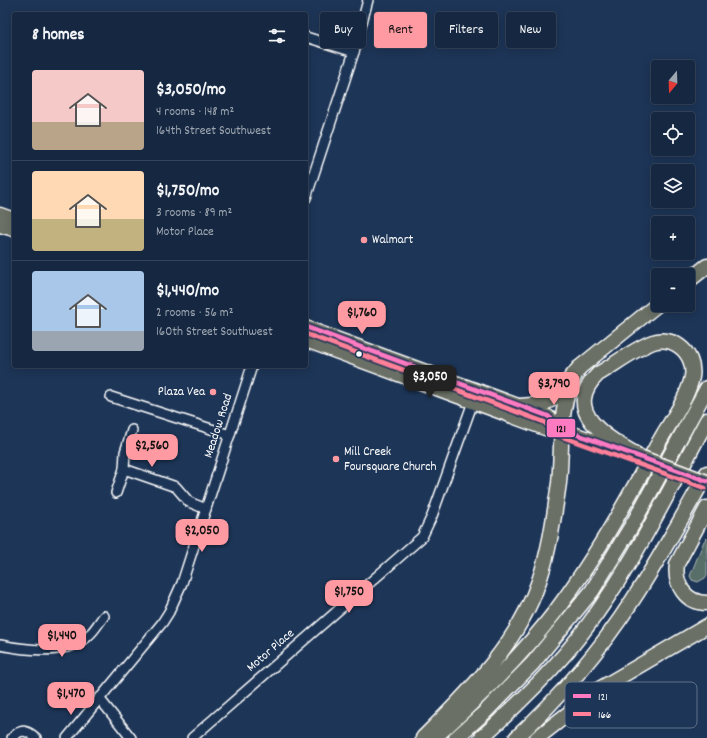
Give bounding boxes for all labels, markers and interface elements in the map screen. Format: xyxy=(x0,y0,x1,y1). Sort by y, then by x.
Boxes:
chip: Buy xyxy=(320,12,366,48)
chip: Rent xyxy=(374,12,427,48)
chip: Filters xyxy=(435,12,498,48)
chip: New xyxy=(506,12,556,48)
text: 8 homes xyxy=(32,24,84,48)
icon: filters xyxy=(266,25,288,47)
north arrow xyxy=(651,60,695,104)
map controls xyxy=(651,60,695,312)
text: $3,050/mo xyxy=(156,79,226,103)
icon: home xyxy=(64,86,112,134)
text: 4 rooms · 148 m² xyxy=(156,103,234,122)
button: locate xyxy=(651,112,695,156)
text: 164th Street Southwest xyxy=(156,122,271,141)
button: layers xyxy=(651,164,695,208)
text: $1,750/mo xyxy=(156,180,219,204)
icon: home xyxy=(64,187,112,235)
text: 3 rooms · 89 m² xyxy=(156,204,232,223)
button: + xyxy=(651,216,695,260)
text: Motor Place xyxy=(156,223,214,242)
place label: Walmart xyxy=(372,231,414,250)
marker: Walmart xyxy=(359,235,369,245)
button: − xyxy=(651,268,695,312)
text: $1,440/mo xyxy=(156,280,219,304)
icon: home xyxy=(64,287,112,335)
pin: $1,760 xyxy=(329,301,395,335)
text: 2 rooms · 56 m² xyxy=(156,304,233,323)
text: $1,760 xyxy=(347,304,377,323)
text: 160th Street Southwest xyxy=(156,323,273,342)
unlabelled marker xyxy=(354,349,364,359)
pin: $3,050 xyxy=(397,365,463,399)
text: $3,050 xyxy=(412,368,448,387)
pin: $3,790 xyxy=(521,372,587,406)
text: $3,790 xyxy=(538,375,570,394)
place label: Plaza Vea xyxy=(158,383,206,402)
marker: Plaza Vea xyxy=(208,387,218,397)
street label: Meadow Road xyxy=(200,391,238,461)
line badge: 121 xyxy=(546,418,576,438)
text: 121 xyxy=(556,422,566,438)
pin: $2,560 xyxy=(119,434,185,468)
text: $2,560 xyxy=(135,437,169,456)
place label: Mill Creek Foursquare Church xyxy=(344,443,437,477)
marker: Mill Creek Foursquare Church xyxy=(331,454,341,464)
pin: $2,050 xyxy=(169,519,235,553)
text: $2,050 xyxy=(185,522,219,541)
pin: $1,750 xyxy=(316,580,382,614)
text: $1,750 xyxy=(334,583,364,602)
pin: $1,440 xyxy=(29,624,95,658)
street label: Motor Place xyxy=(243,625,299,677)
text: $1,440 xyxy=(47,627,77,646)
pin: $1,470 xyxy=(38,682,104,716)
legend xyxy=(565,682,697,728)
text: $1,470 xyxy=(56,685,86,704)
text: 121 xyxy=(598,690,608,706)
text: 166 xyxy=(598,708,611,724)

